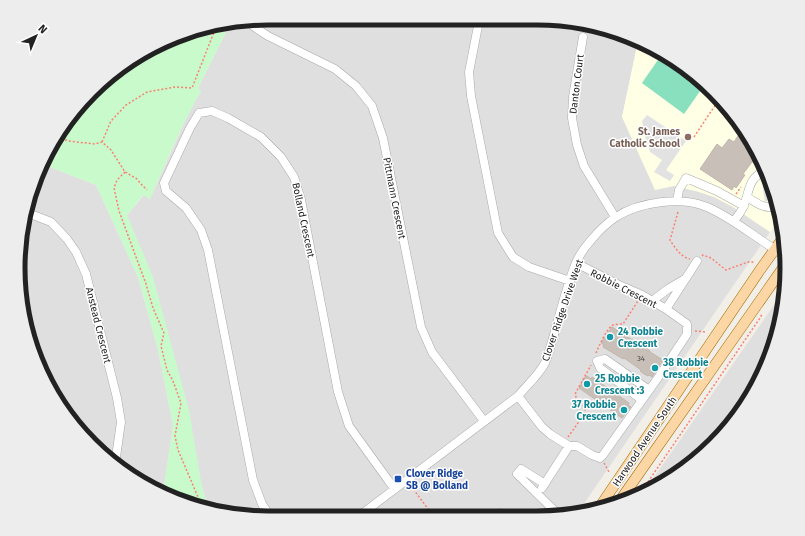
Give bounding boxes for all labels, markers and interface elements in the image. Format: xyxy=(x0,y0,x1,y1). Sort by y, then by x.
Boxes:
north arrow xyxy=(16,16,56,56)
text: N xyxy=(35,22,50,36)
street label: Danton Court xyxy=(567,53,587,115)
place label: St. James Catholic School xyxy=(610,126,680,150)
marker: St. James Catholic School xyxy=(683,132,693,142)
street label: Pittmann Crescent xyxy=(380,156,408,240)
street label: Bolland Crescent xyxy=(289,182,317,259)
street label: Clover Ridge Drive West xyxy=(540,257,586,363)
street label: Robbie Crescent xyxy=(588,267,659,311)
street label: Anstead Crescent xyxy=(83,286,113,365)
place label: 24 Robbie Crescent xyxy=(618,326,664,350)
marker: 24 Robbie Crescent xyxy=(605,332,615,342)
house number: 34 xyxy=(637,354,646,363)
place label: 38 Robbie Crescent xyxy=(662,357,709,381)
marker: 38 Robbie Crescent xyxy=(650,363,660,373)
place label: 25 Robbie Crescent :3 xyxy=(595,373,645,397)
marker: 25 Robbie Crescent :3 xyxy=(582,379,592,389)
street label: Harwood Avenue South xyxy=(610,394,679,489)
place label: 37 Robbie Crescent xyxy=(571,399,616,423)
marker: 37 Robbie Crescent xyxy=(619,405,629,415)
place label: Clover Ridge SB @ Bolland xyxy=(406,468,468,492)
marker: Clover Ridge SB @ Bolland xyxy=(393,474,403,484)

